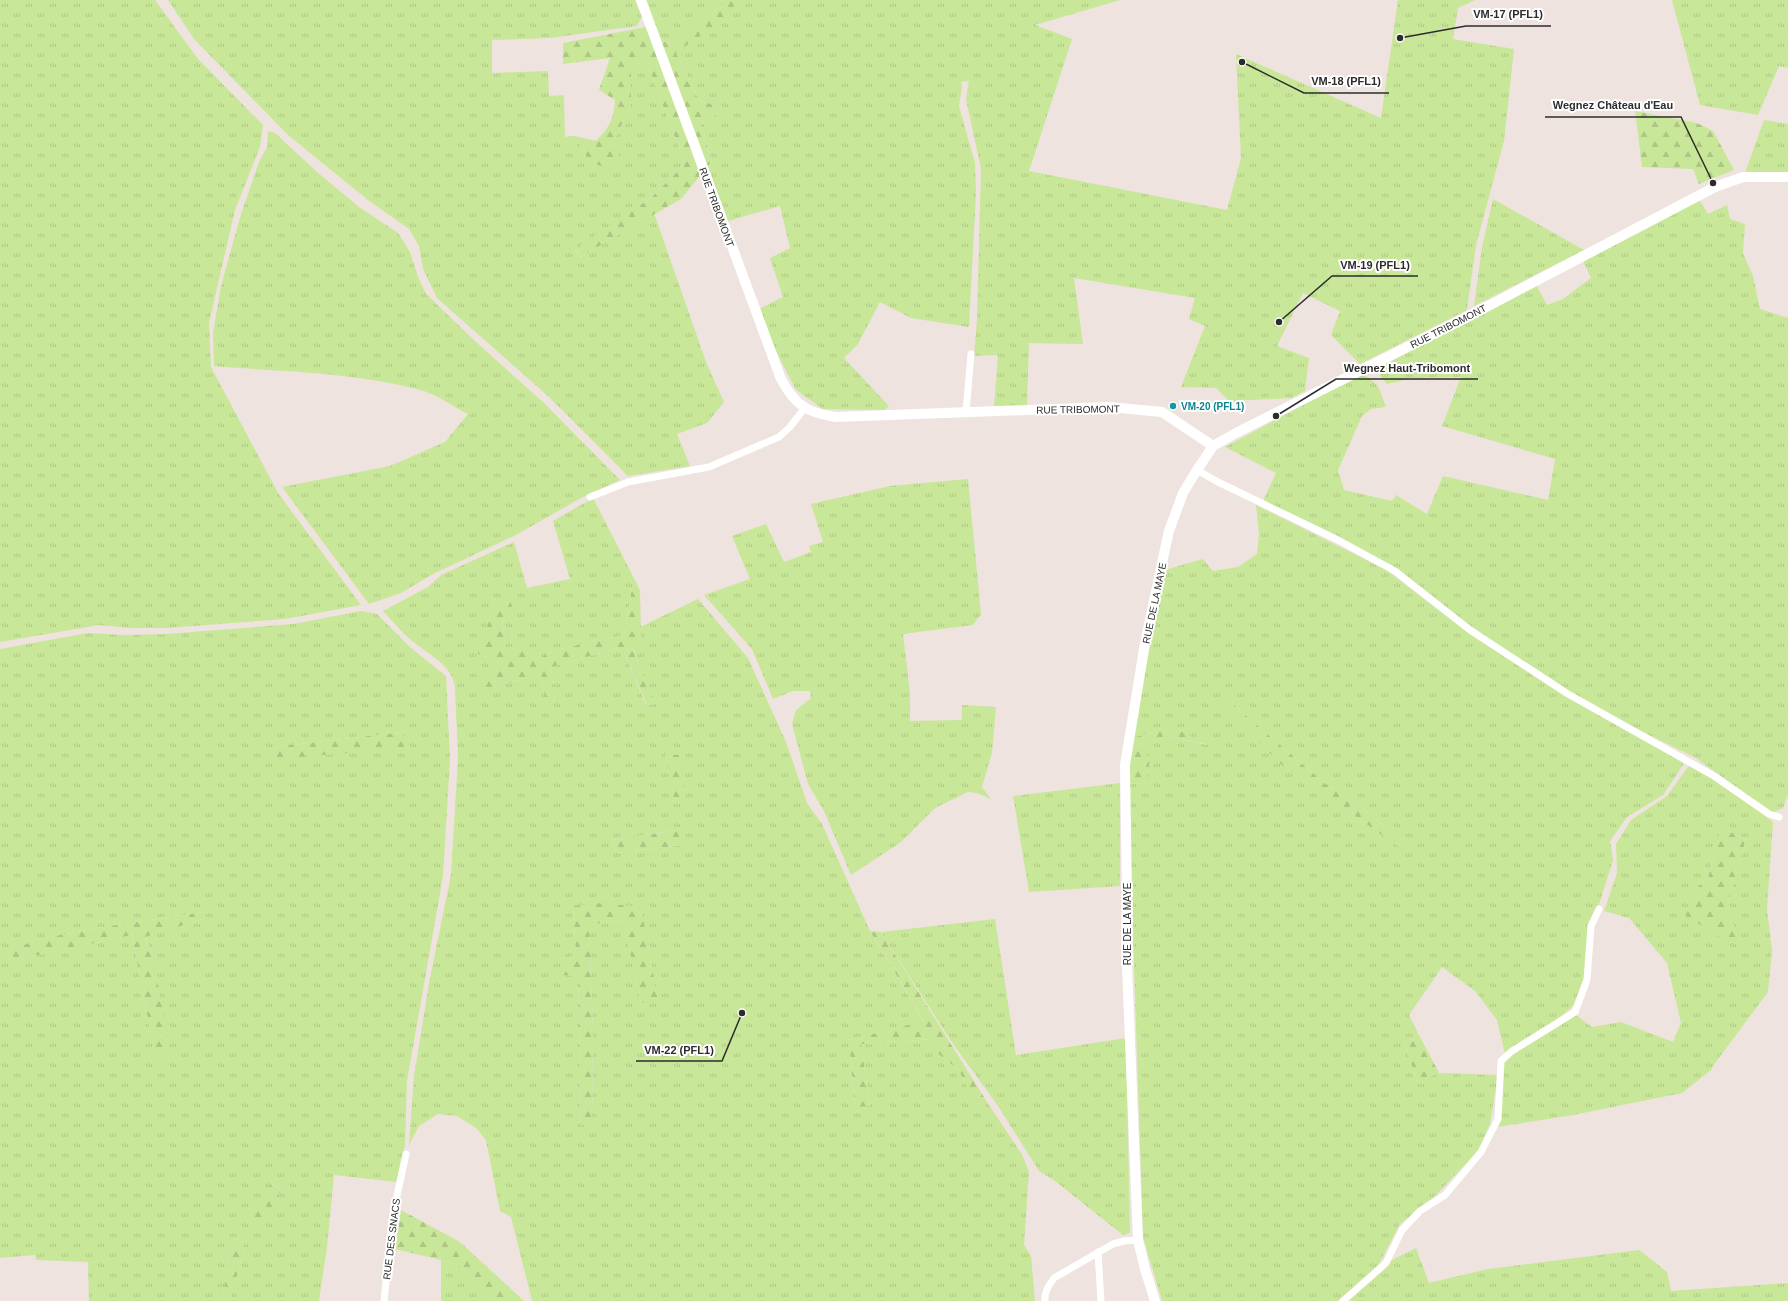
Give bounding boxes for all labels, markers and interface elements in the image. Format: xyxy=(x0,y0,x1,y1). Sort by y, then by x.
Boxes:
callout: VM-17 (PFL1) xyxy=(1466,3,1551,26)
text: VM-17 (PFL1) xyxy=(1473,8,1543,20)
callout: VM-18 (PFL1) xyxy=(1304,70,1389,93)
text: VM-18 (PFL1) xyxy=(1311,75,1381,87)
callout: Wegnez Château d'Eau xyxy=(1545,94,1681,117)
text: Wegnez Château d'Eau xyxy=(1553,99,1673,111)
street label: RUE TRIBOMONT xyxy=(697,166,736,248)
callout: VM-19 (PFL1) xyxy=(1332,253,1418,276)
text: VM-19 (PFL1) xyxy=(1340,259,1410,271)
street label: RUE TRIBOMONT xyxy=(1408,303,1488,350)
callout: Wegnez Haut-Tribomont xyxy=(1336,356,1478,379)
text: Wegnez Haut-Tribomont xyxy=(1344,362,1470,374)
marker: VM-20 (PFL1) xyxy=(1168,401,1178,411)
place label: VM-20 (PFL1) xyxy=(1181,401,1244,412)
street label: RUE TRIBOMONT xyxy=(1036,403,1120,416)
street label: RUE DE LA MAYE xyxy=(1141,561,1169,645)
street label: RUE DE LA MAYE xyxy=(1122,882,1133,965)
callout: VM-22 (PFL1) xyxy=(636,1038,722,1061)
text: VM-22 (PFL1) xyxy=(644,1044,714,1056)
street label: RUE DES SNACS xyxy=(381,1198,402,1280)

